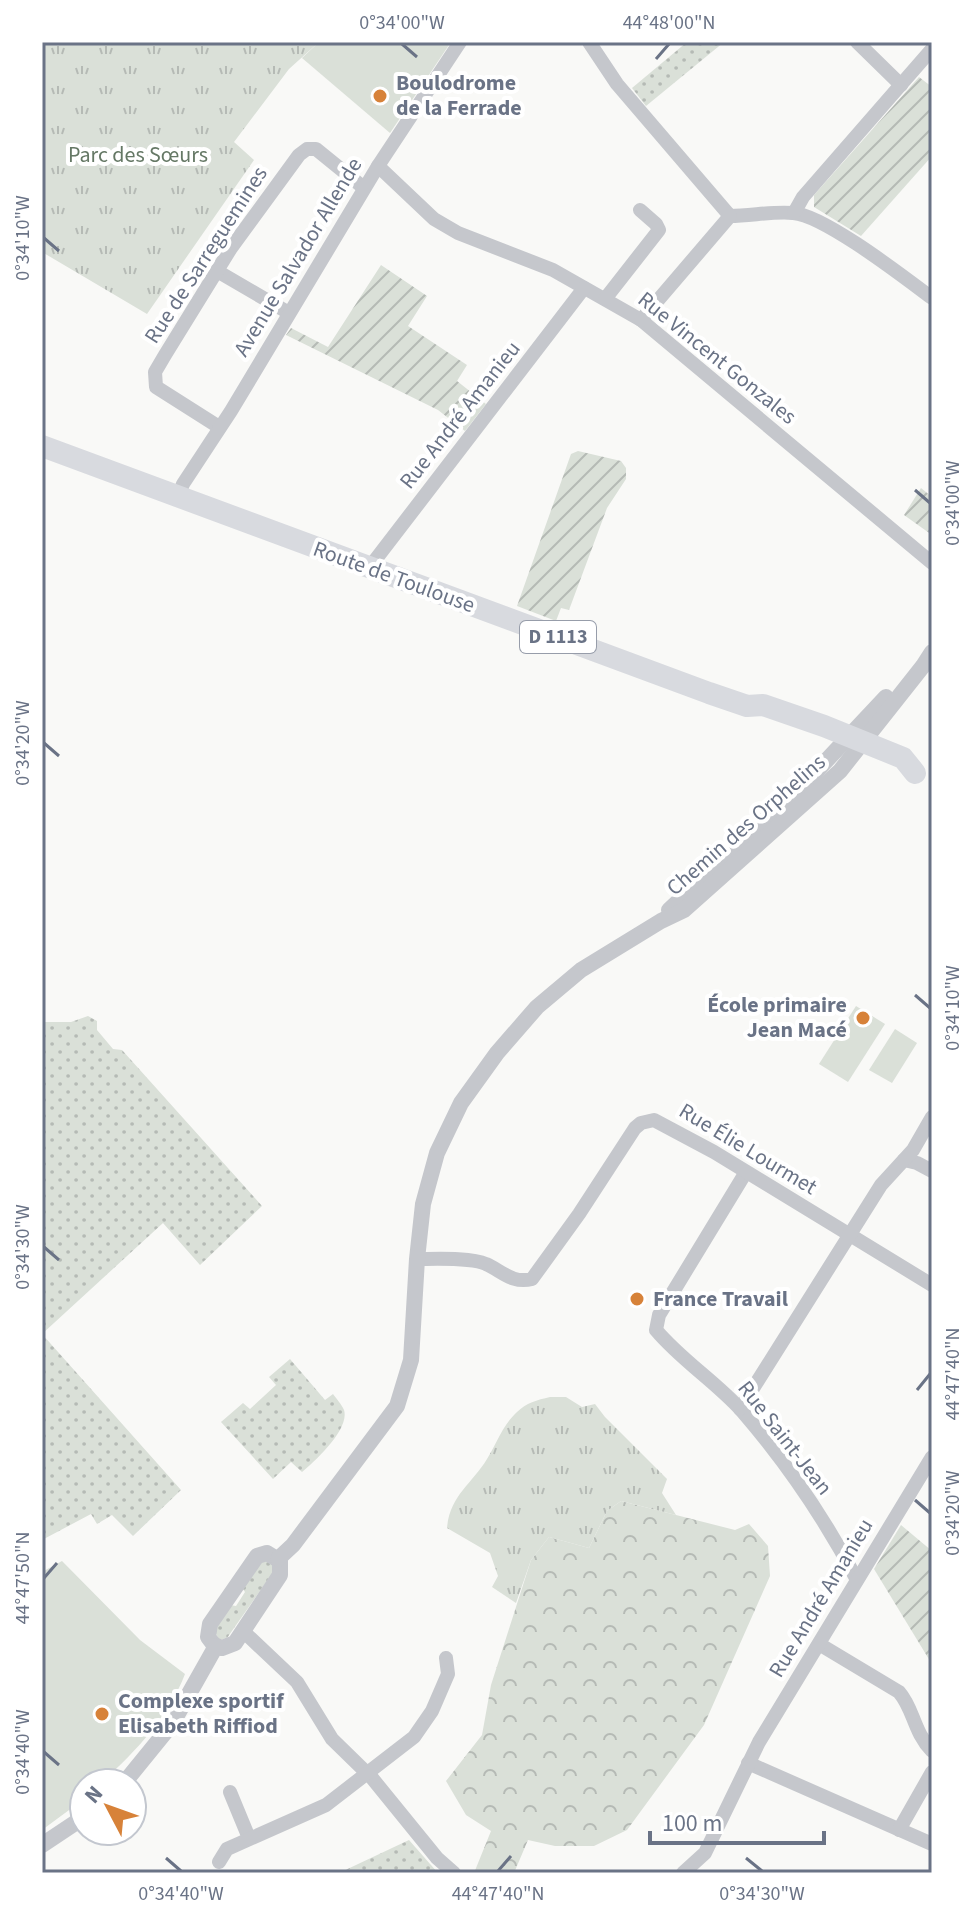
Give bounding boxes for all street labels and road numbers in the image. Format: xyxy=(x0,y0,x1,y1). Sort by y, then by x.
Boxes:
street label: Avenue Salvador Allende xyxy=(226,151,370,363)
street label: Rue de Sarreguemines xyxy=(137,160,275,350)
street label: Rue Vincent Gonzales xyxy=(631,284,803,432)
street label: Rue André Amanieu xyxy=(392,334,528,496)
street label: Route de Toulouse xyxy=(309,533,479,621)
road number: D 1113 xyxy=(520,621,596,653)
street label: Chemin des Orphelins xyxy=(659,747,833,903)
street label: Rue Élie Lourmet xyxy=(673,1095,824,1203)
street label: Rue Saint-Jean xyxy=(730,1374,840,1502)
street label: Rue André Amanieu xyxy=(761,1512,881,1684)

